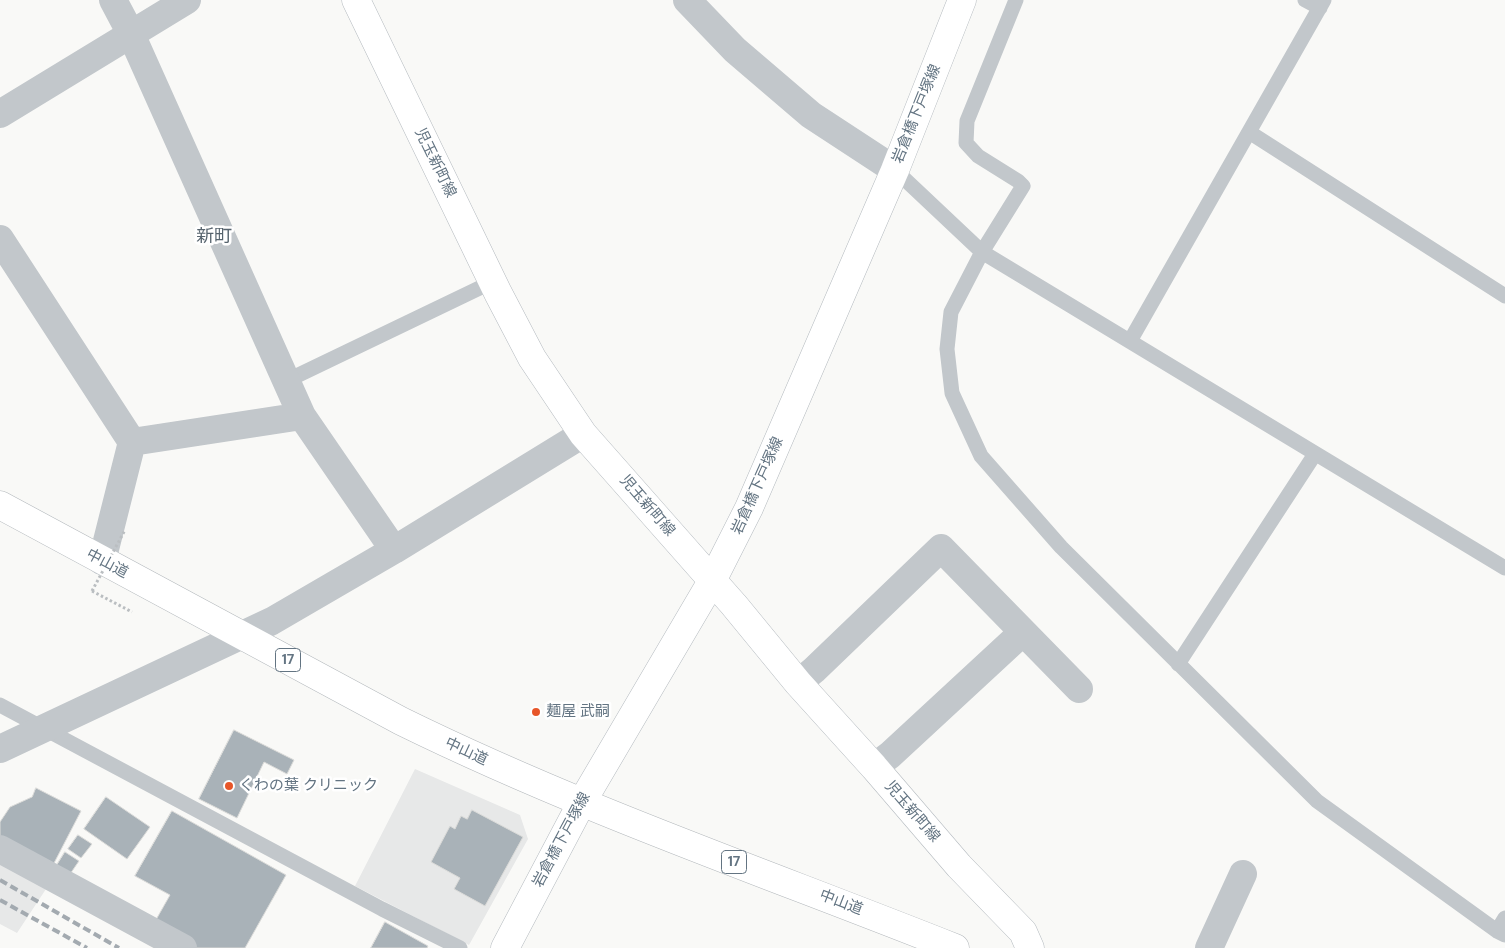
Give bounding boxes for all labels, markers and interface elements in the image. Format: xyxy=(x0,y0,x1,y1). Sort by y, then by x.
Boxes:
street label: 岩倉橋下戸塚線 xyxy=(889,62,945,166)
street label: 児玉新町線 xyxy=(410,125,460,201)
district label: 新町 xyxy=(196,226,232,248)
street label: 岩倉橋下戸塚線 xyxy=(728,434,788,538)
street label: 児玉新町線 xyxy=(616,472,678,540)
street label: 中山道 xyxy=(83,545,131,583)
road number: 17 xyxy=(276,648,300,672)
place label: 麺屋 武嗣 xyxy=(546,703,610,721)
marker: 麺屋 武嗣 xyxy=(530,706,542,718)
street label: 中山道 xyxy=(442,734,490,770)
place label: くわの葉 クリニック xyxy=(239,777,378,795)
street label: 児玉新町線 xyxy=(881,778,943,846)
marker: くわの葉 クリニック xyxy=(223,780,235,792)
street label: 岩倉橋下戸塚線 xyxy=(529,789,595,891)
road number: 17 xyxy=(722,850,746,874)
street label: 中山道 xyxy=(817,887,865,919)

